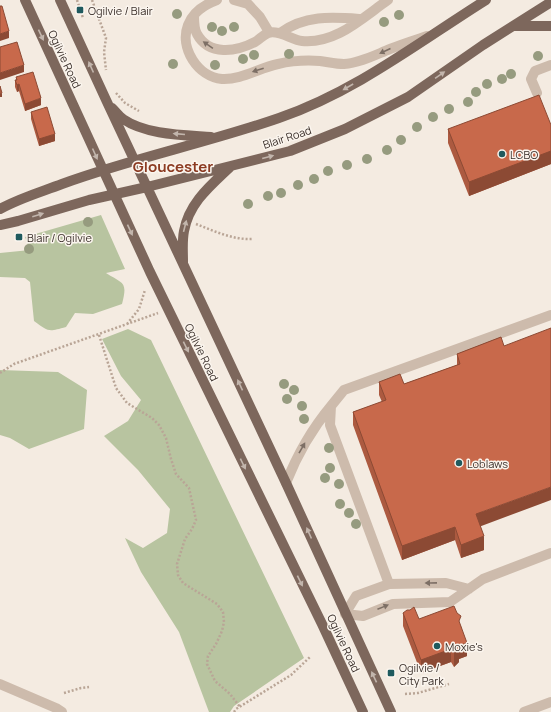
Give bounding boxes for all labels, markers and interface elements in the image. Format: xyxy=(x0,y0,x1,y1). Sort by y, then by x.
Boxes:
place label: Ogilvie / Blair xyxy=(88,3,153,18)
marker: Ogilvie / Blair xyxy=(75,5,85,15)
street label: Ogilvie Road xyxy=(45,28,85,90)
one-way arrow xyxy=(38,30,44,41)
one-way arrow xyxy=(202,41,213,49)
one-way arrow xyxy=(379,48,390,54)
one-way arrow xyxy=(88,61,94,72)
one-way arrow xyxy=(252,68,264,74)
one-way arrow xyxy=(435,71,446,79)
one-way arrow xyxy=(342,83,354,90)
street label: Blair Road xyxy=(261,122,313,152)
one-way arrow xyxy=(173,131,185,137)
place label: LCBO xyxy=(510,147,538,162)
one-way arrow xyxy=(92,148,98,159)
marker: LCBO xyxy=(497,149,507,159)
one-way arrow xyxy=(262,154,274,160)
district label: Gloucester xyxy=(133,156,213,177)
one-way arrow xyxy=(32,212,44,218)
one-way arrow xyxy=(183,220,189,232)
one-way arrow xyxy=(127,224,133,236)
place label: Blair / Ogilvie xyxy=(27,230,92,245)
marker: Blair / Ogilvie xyxy=(14,232,24,242)
street label: Ogilvie Road xyxy=(182,321,222,383)
one-way arrow xyxy=(183,341,190,353)
one-way arrow xyxy=(237,380,243,391)
one-way arrow xyxy=(299,442,306,454)
place label: Loblaws xyxy=(467,456,508,471)
one-way arrow xyxy=(240,458,247,470)
marker: Loblaws xyxy=(454,458,464,468)
one-way arrow xyxy=(305,527,312,539)
one-way arrow xyxy=(297,575,304,587)
one-way arrow xyxy=(425,580,437,587)
one-way arrow xyxy=(377,604,389,610)
street label: Ogilvie Road xyxy=(324,612,364,674)
place label: Moxie's xyxy=(445,639,483,654)
marker: Moxie's xyxy=(432,641,442,651)
place label: Ogilvie / City Park xyxy=(399,660,444,688)
marker: Ogilvie / City Park xyxy=(386,668,396,678)
one-way arrow xyxy=(371,671,377,682)

